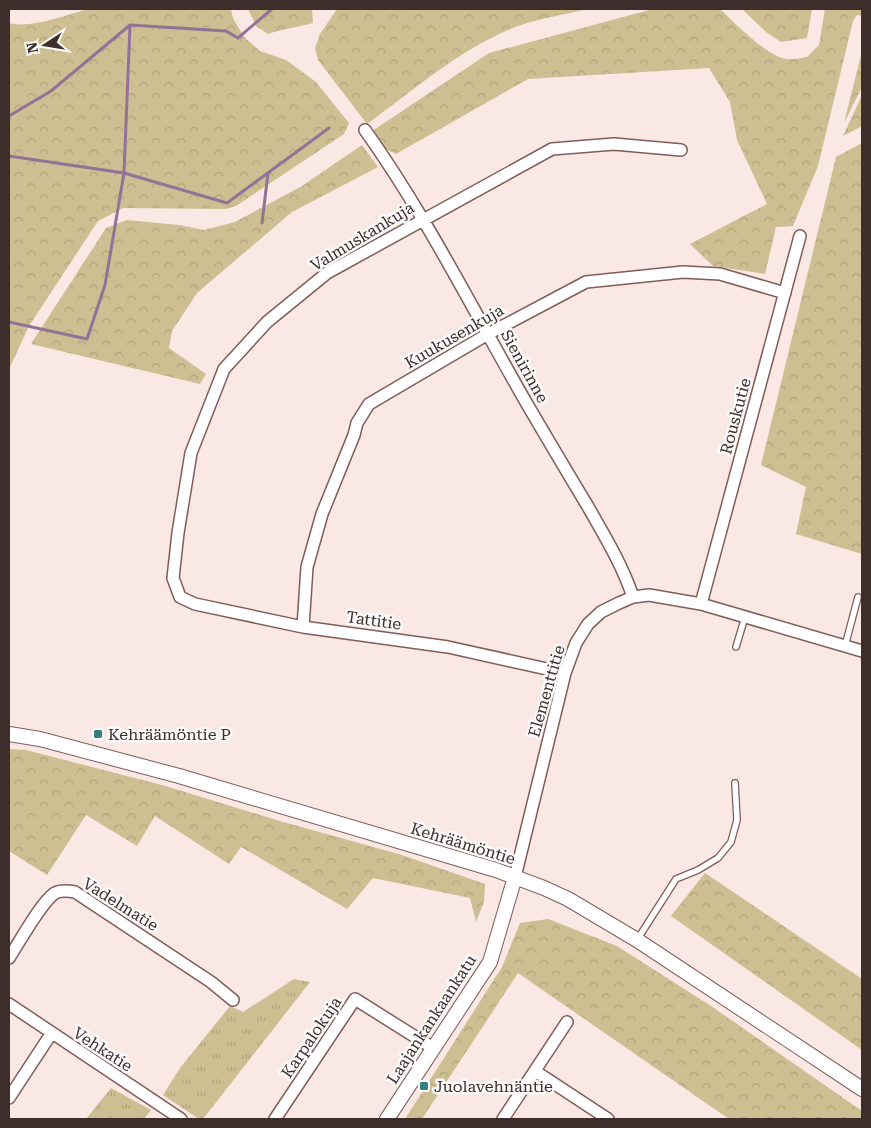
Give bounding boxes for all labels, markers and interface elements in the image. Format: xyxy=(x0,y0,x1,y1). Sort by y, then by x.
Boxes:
north arrow xyxy=(20,20,70,70)
text: N xyxy=(23,41,41,55)
street label: Valmuskankuja xyxy=(307,198,418,275)
street label: Kuukusenkuja xyxy=(402,300,507,372)
street label: Sienirinne xyxy=(497,326,552,406)
street label: Rouskutie xyxy=(716,376,755,456)
street label: Tattitie xyxy=(345,607,403,634)
street label: Elementtitie xyxy=(524,643,569,739)
place label: Kehräämöntie P xyxy=(108,725,231,744)
marker: Kehräämöntie P xyxy=(92,728,104,740)
street label: Kehräämöntie xyxy=(408,819,518,868)
street label: Vadelmatie xyxy=(79,874,162,935)
street label: Laajankankaankatu xyxy=(383,951,480,1087)
street label: Karpalokuja xyxy=(277,993,346,1081)
street label: Vehkatie xyxy=(69,1023,136,1076)
place label: Juolavehnäntie xyxy=(434,1077,553,1096)
marker: Juolavehnäntie xyxy=(418,1080,430,1092)

